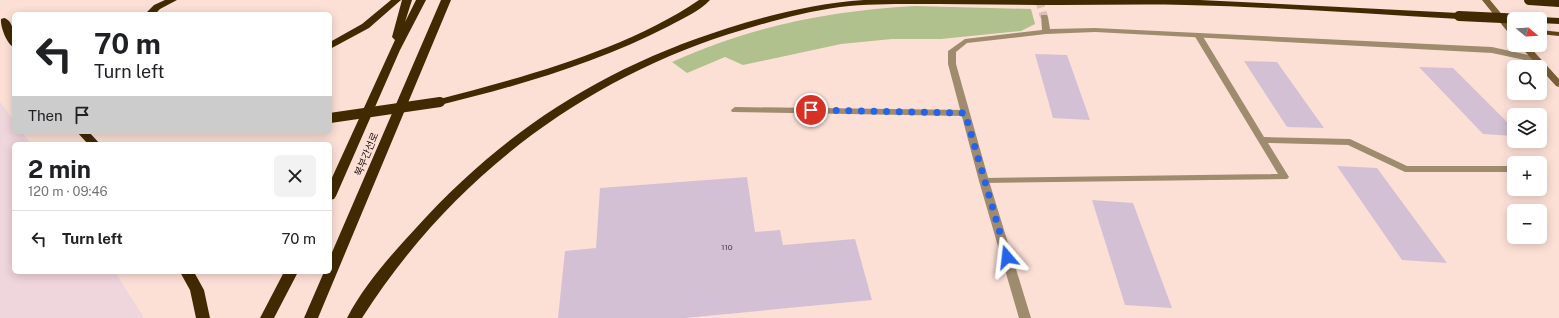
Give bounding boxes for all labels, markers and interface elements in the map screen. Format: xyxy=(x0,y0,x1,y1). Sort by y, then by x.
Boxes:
north arrow xyxy=(1507,12,1547,52)
map controls xyxy=(1507,12,1547,244)
text: 70 m xyxy=(94,27,161,60)
icon: left xyxy=(28,28,80,80)
button: search xyxy=(1507,60,1547,100)
text: Turn left xyxy=(94,61,164,82)
pin xyxy=(794,93,828,127)
icon: arrive xyxy=(800,99,822,121)
icon: arrive xyxy=(71,104,93,126)
text: Then xyxy=(28,107,63,124)
button: layers xyxy=(1507,108,1547,148)
street label: 북부간선로 xyxy=(351,130,381,178)
text: 2 min xyxy=(28,155,91,183)
button: close xyxy=(274,155,316,197)
button: + xyxy=(1507,156,1547,196)
text: 120 m · 09:46 xyxy=(28,184,108,199)
button: − xyxy=(1507,204,1547,244)
icon: left xyxy=(28,228,50,250)
text: Turn left xyxy=(62,230,123,247)
text: 70 m xyxy=(281,230,316,247)
position arrow xyxy=(986,236,1028,278)
house number: 110 xyxy=(721,242,733,252)

